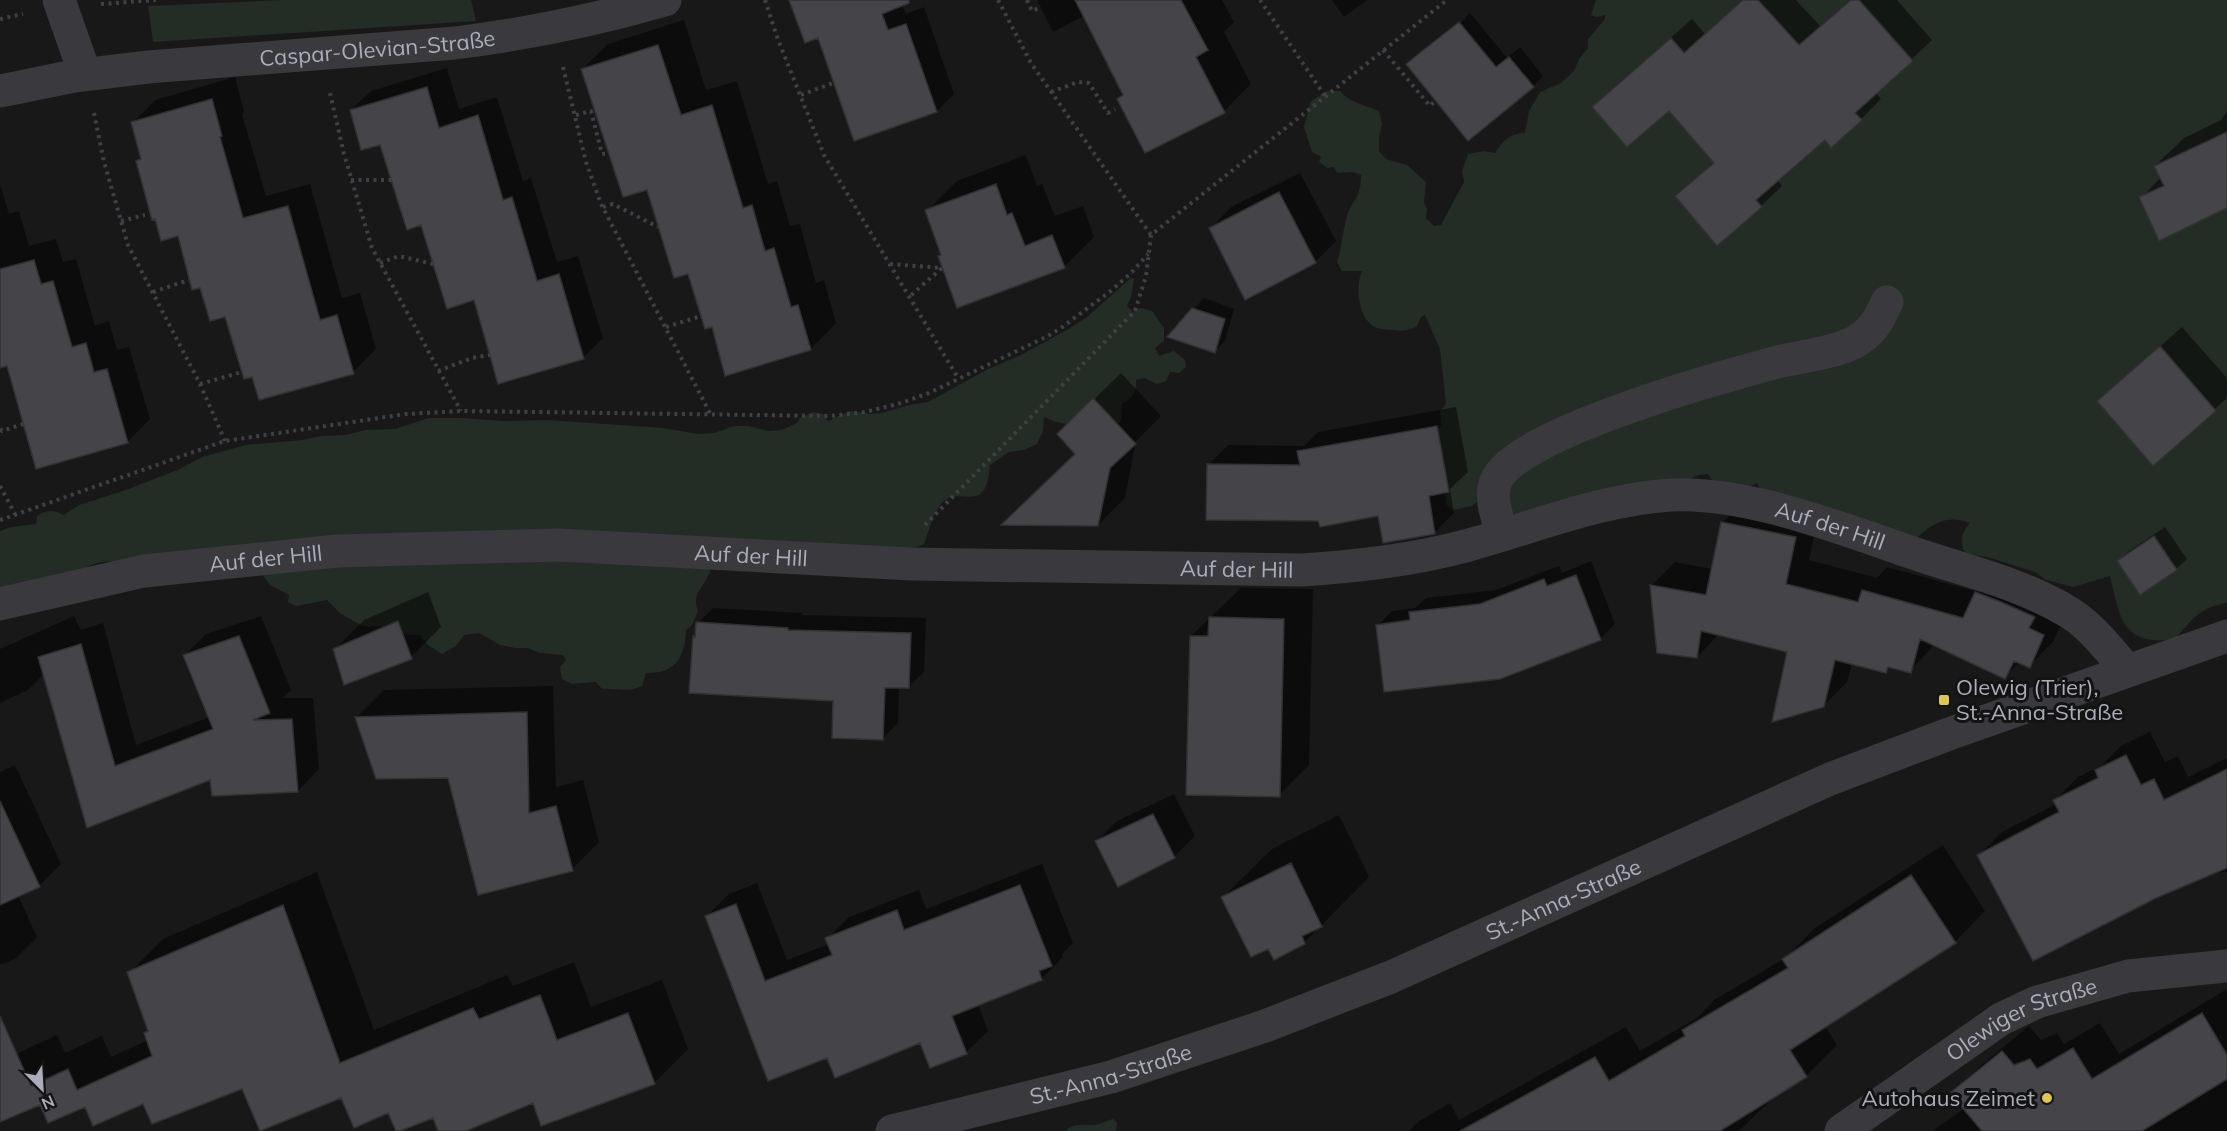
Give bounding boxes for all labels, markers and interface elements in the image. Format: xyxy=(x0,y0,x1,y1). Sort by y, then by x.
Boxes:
street label: Caspar-Olevian-Straße xyxy=(258,24,497,72)
street label: Auf der Hill xyxy=(1772,495,1889,556)
street label: Auf der Hill xyxy=(693,538,808,572)
street label: Auf der Hill xyxy=(208,539,324,578)
street label: Auf der Hill xyxy=(1180,554,1294,584)
place label: Olewig (Trier), St.-Anna-Straße xyxy=(1956,673,2123,726)
marker: Olewig (Trier), St.-Anna-Straße xyxy=(1937,693,1951,707)
street label: St.-Anna-Straße xyxy=(1481,852,1645,946)
street label: Olewiger Straße xyxy=(1940,972,2100,1067)
street label: St.-Anna-Straße xyxy=(1027,1037,1195,1111)
north arrow xyxy=(12,1059,72,1119)
place label: Autohaus Zeimet xyxy=(1862,1084,2035,1112)
text: N xyxy=(39,1091,58,1114)
marker: Autohaus Zeimet xyxy=(2040,1091,2054,1105)

